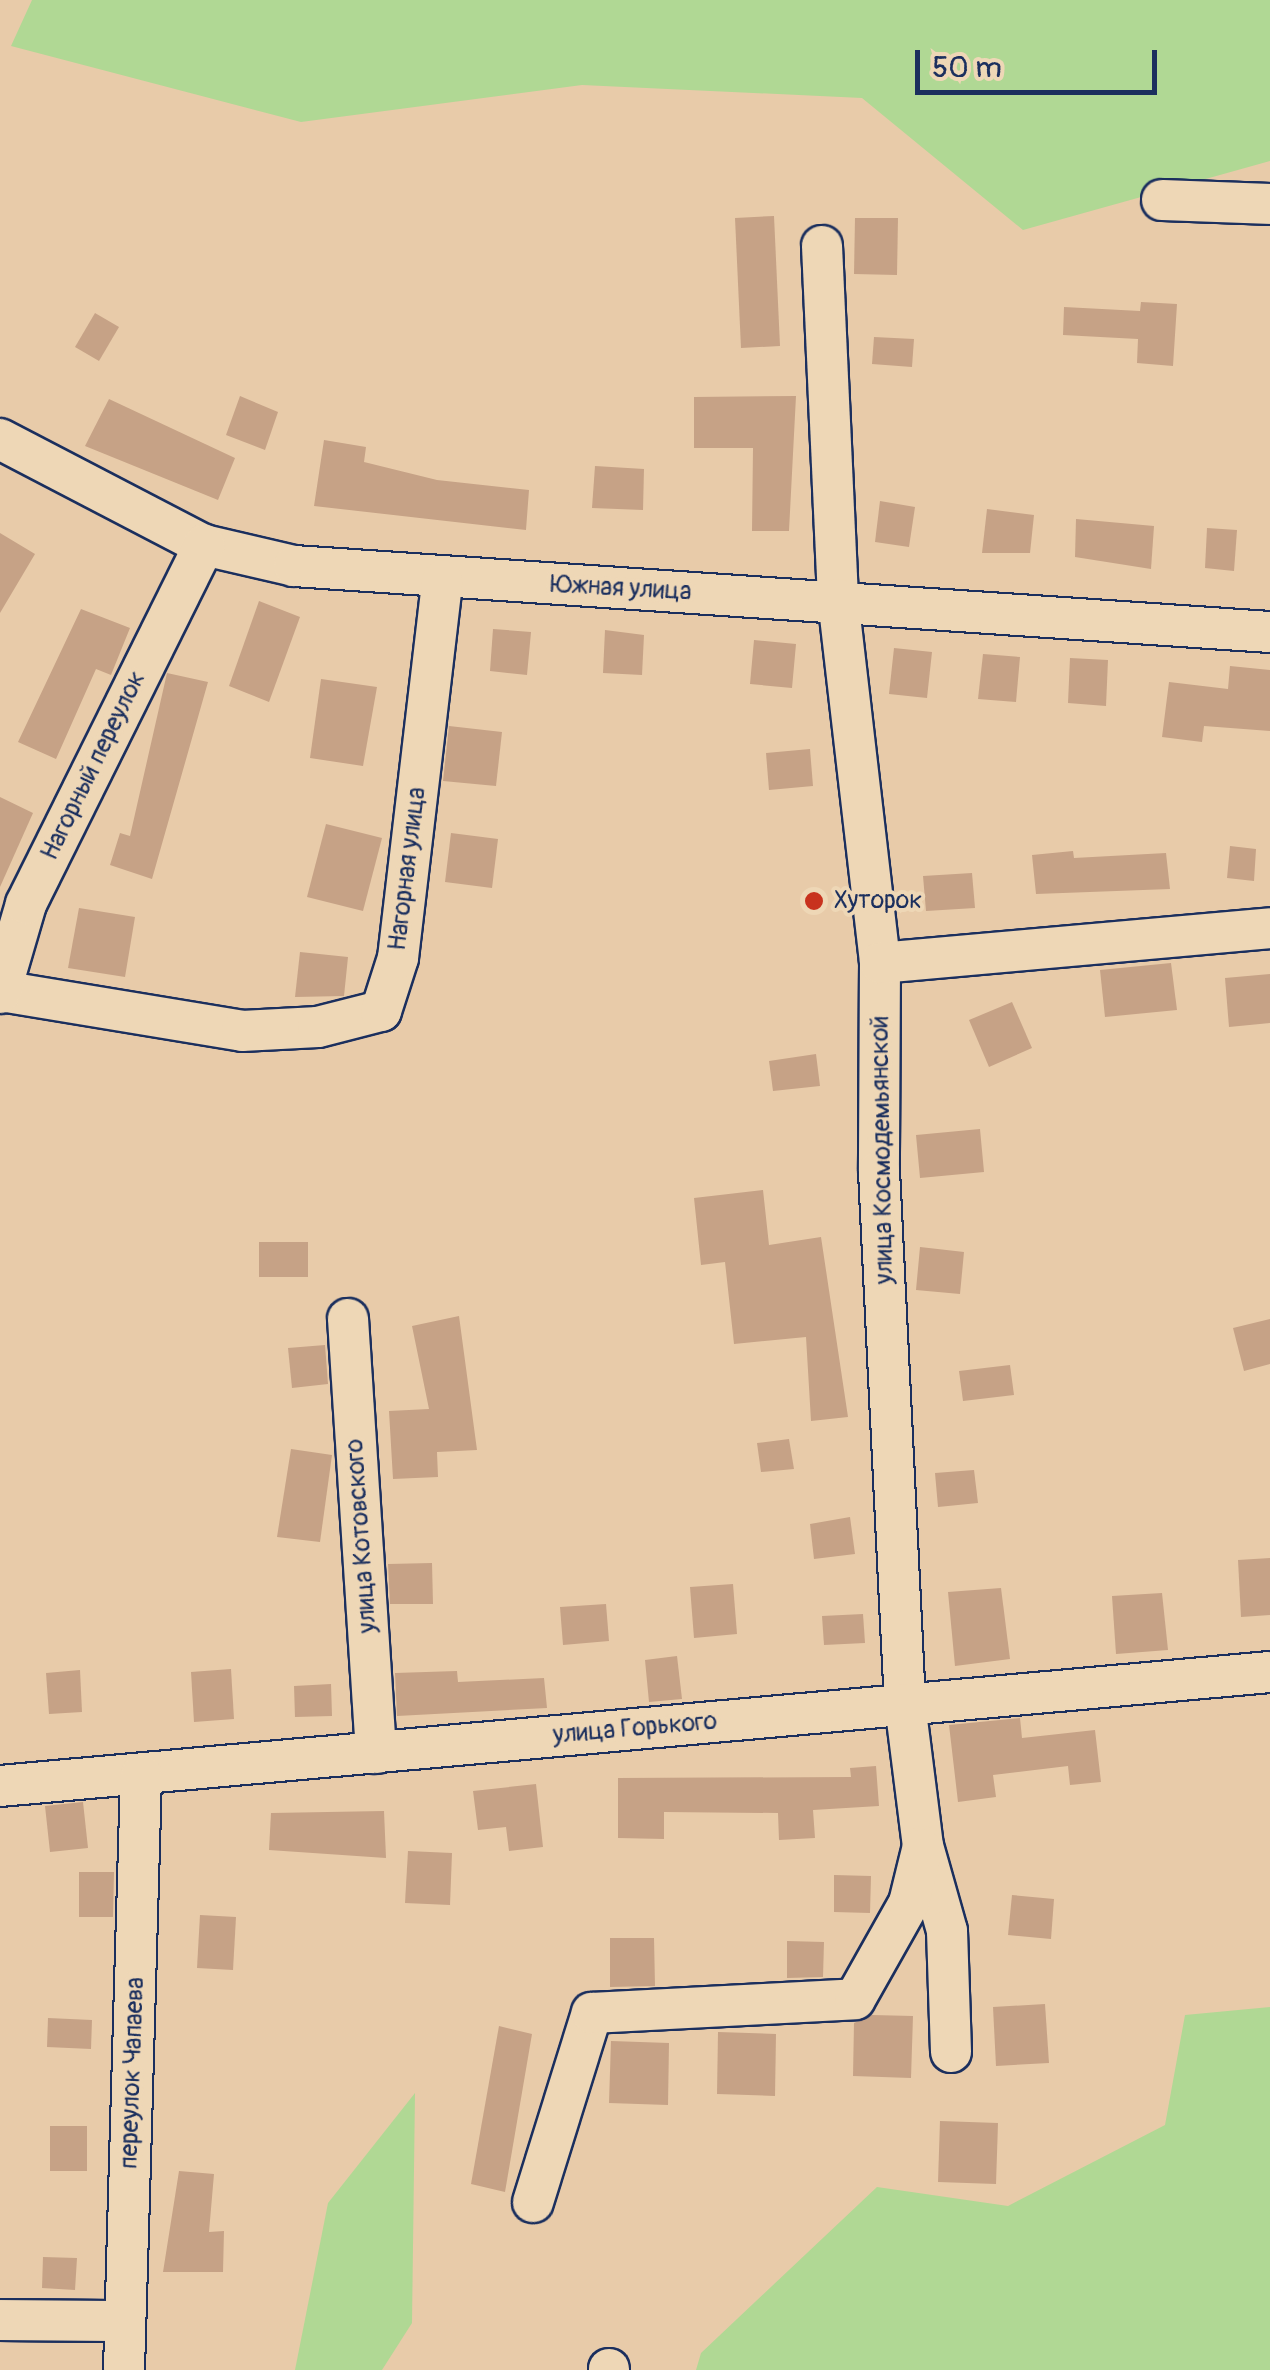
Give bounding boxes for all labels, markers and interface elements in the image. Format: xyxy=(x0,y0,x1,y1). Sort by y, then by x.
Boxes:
scale bar xyxy=(920,30,1162,92)
text: 50 m xyxy=(932,49,1002,86)
street label: Южная улица xyxy=(550,570,692,608)
street label: Нагорный переулок xyxy=(35,667,153,865)
street label: Нагорная улица xyxy=(383,785,433,953)
place label: Хуторок xyxy=(834,886,922,916)
marker: Хуторок xyxy=(803,890,825,912)
street label: улица Космодемьянской xyxy=(866,1015,900,1285)
street label: улица Котовского xyxy=(340,1438,384,1634)
street label: улица Горького xyxy=(552,1707,718,1751)
street label: переулок Чапаева xyxy=(115,1977,151,2169)

